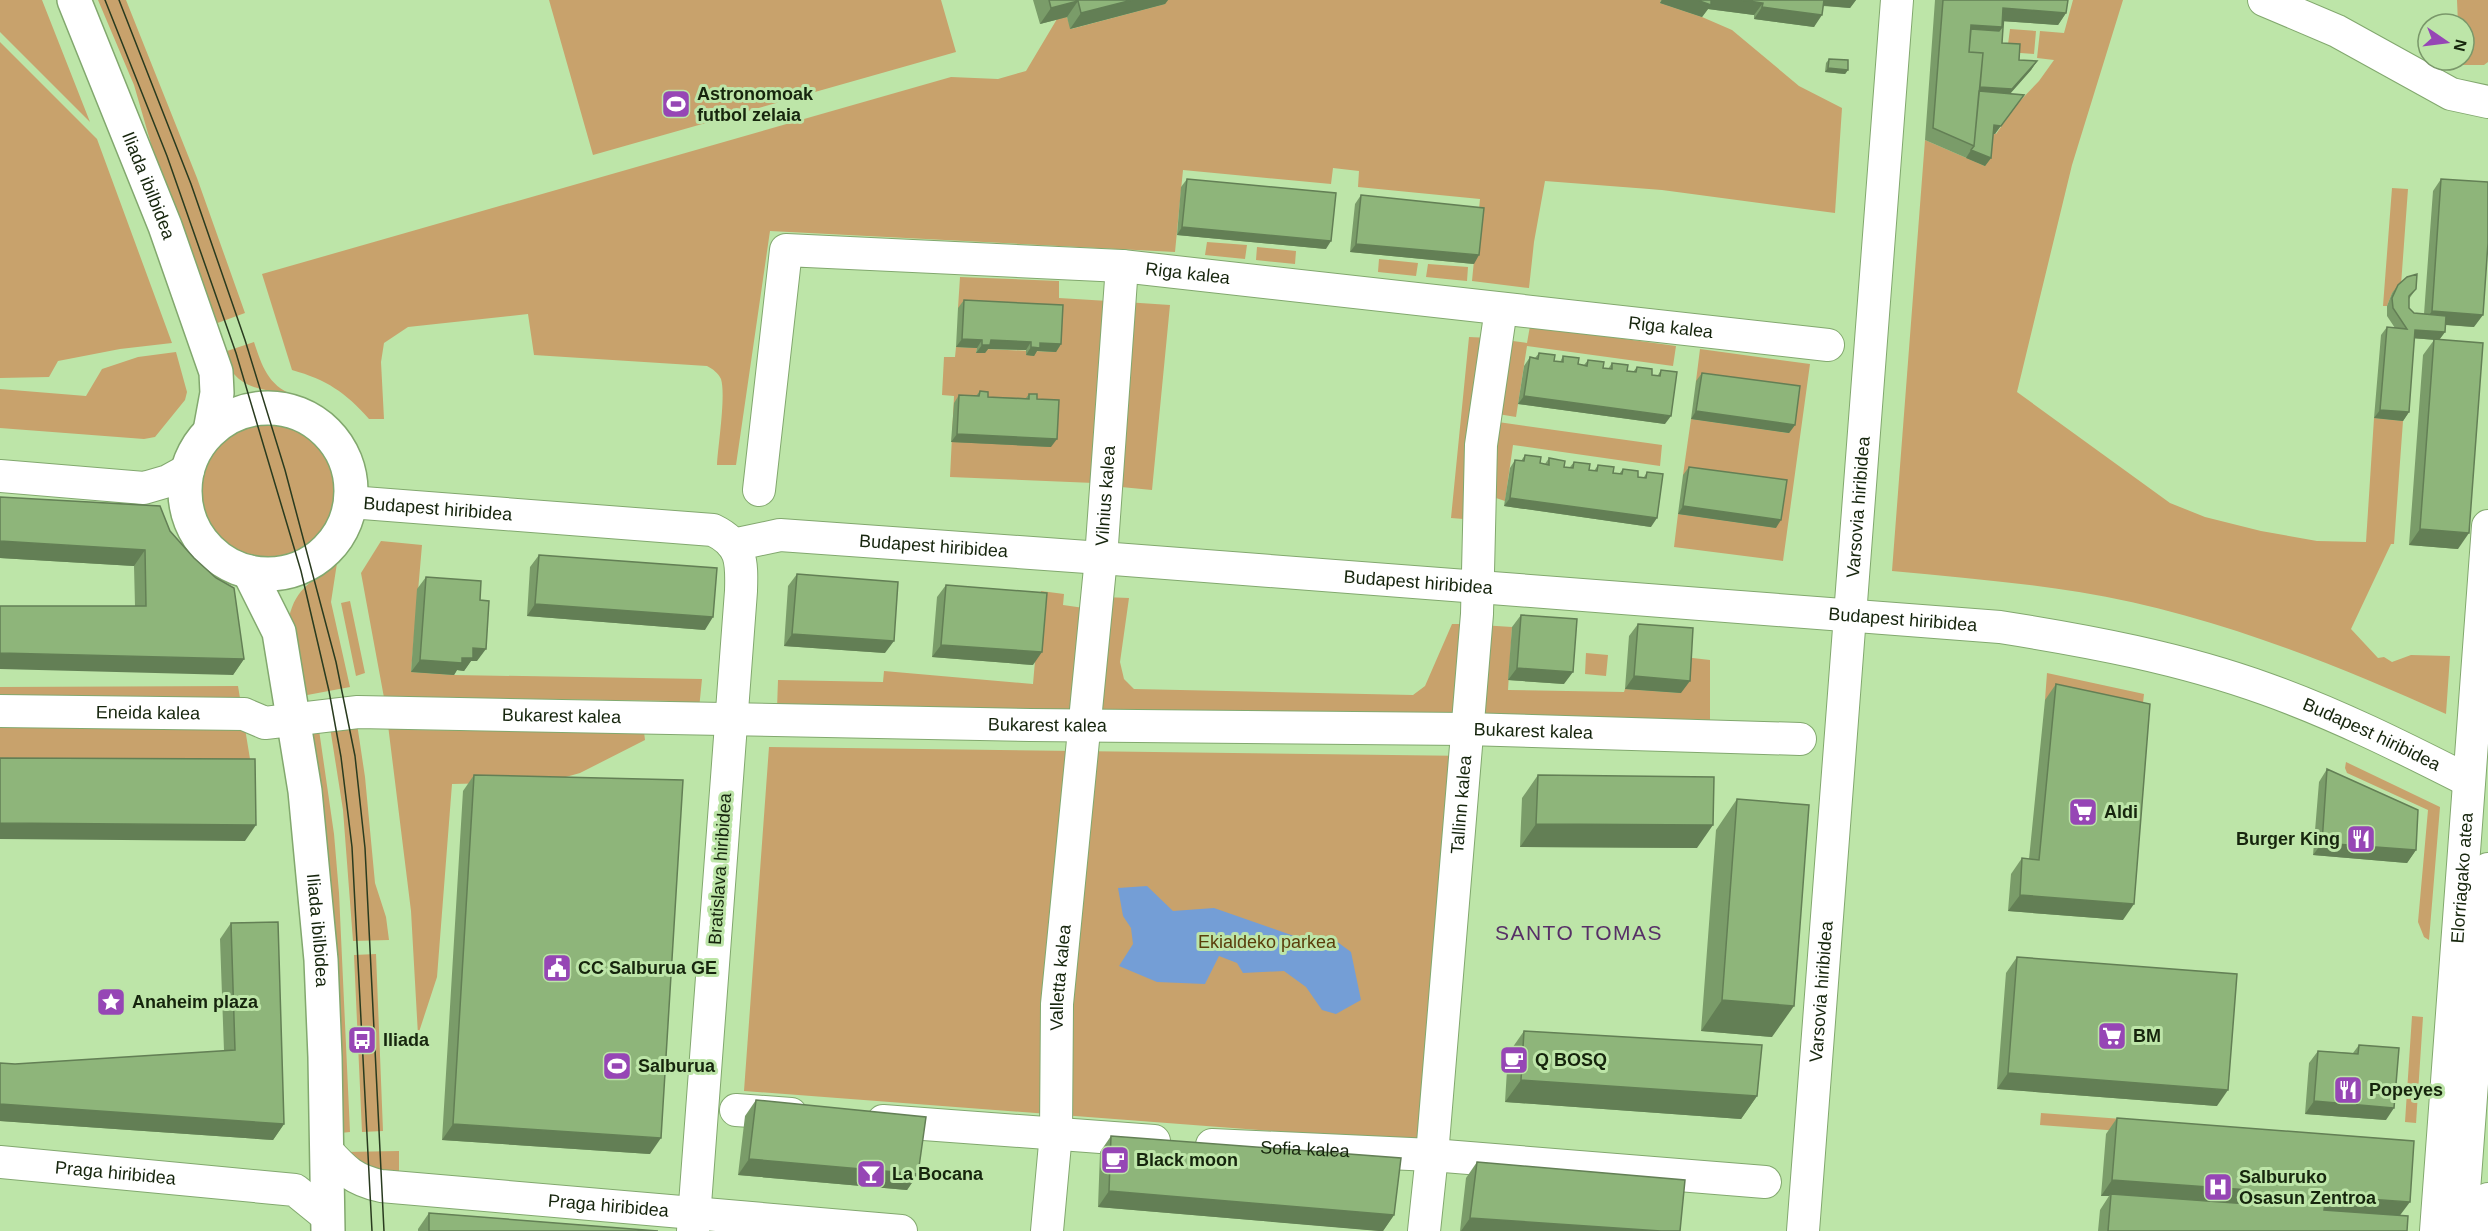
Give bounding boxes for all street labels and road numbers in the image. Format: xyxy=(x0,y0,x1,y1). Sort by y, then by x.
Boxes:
street label: Iliada ibilbidea xyxy=(118,129,179,243)
street label: Riga kalea xyxy=(1144,259,1232,288)
street label: Riga kalea xyxy=(1627,313,1715,342)
street label: Varsovia hiribidea xyxy=(1843,435,1874,579)
street label: Vilnius kalea xyxy=(1092,444,1119,547)
street label: Budapest hiribidea xyxy=(363,493,514,525)
street label: Budapest hiribidea xyxy=(858,531,1010,561)
street label: Budapest hiribidea xyxy=(1343,567,1494,598)
street label: Budapest hiribidea xyxy=(1828,604,1979,635)
street label: Budapest hiribidea xyxy=(2300,694,2444,775)
street label: Eneida kalea xyxy=(96,702,201,723)
street label: Bukarest kalea xyxy=(502,705,622,727)
street label: Bukarest kalea xyxy=(988,714,1108,736)
street label: Bukarest kalea xyxy=(1473,719,1594,743)
street label: Tallinn kalea xyxy=(1447,753,1475,855)
street label: Bratislava hiribidea xyxy=(705,791,735,946)
street label: Elorriagako atea xyxy=(2447,811,2477,944)
street label: Iliada ibilbidea xyxy=(303,872,332,989)
street label: Varsovia hiribidea xyxy=(1806,919,1837,1063)
street label: Valletta kalea xyxy=(1047,922,1075,1031)
street label: Sofia kalea xyxy=(1260,1137,1351,1161)
street label: Praga hiribidea xyxy=(54,1157,178,1189)
street label: Praga hiribidea xyxy=(547,1190,671,1221)

